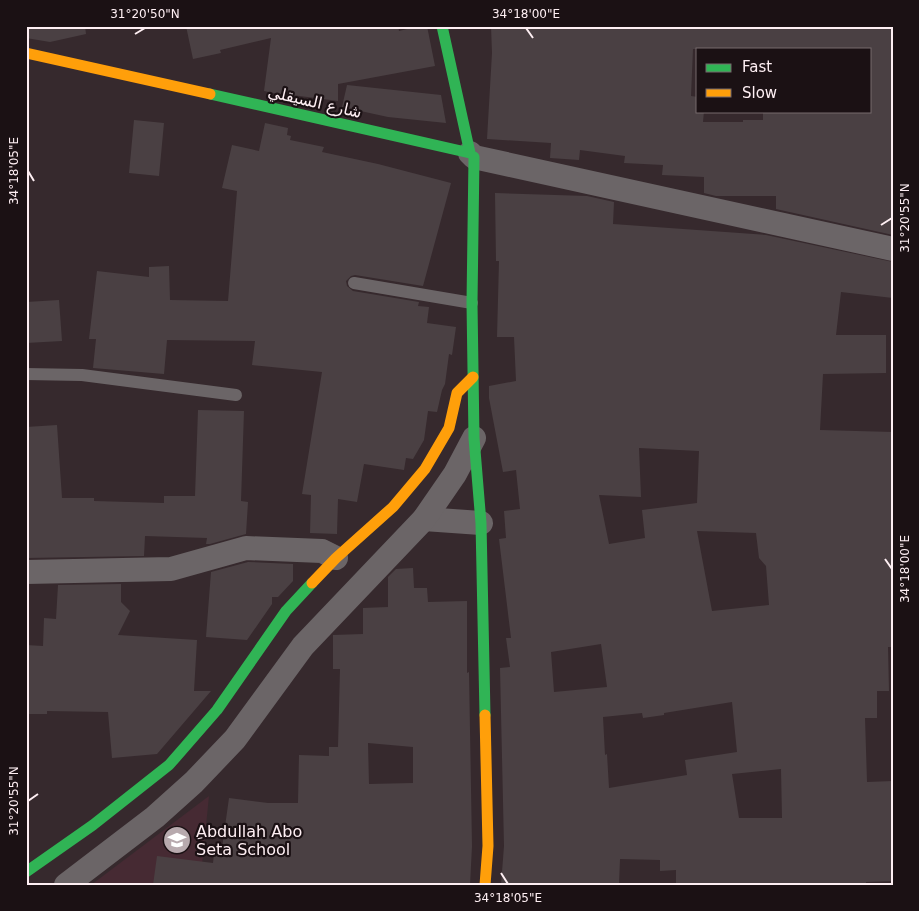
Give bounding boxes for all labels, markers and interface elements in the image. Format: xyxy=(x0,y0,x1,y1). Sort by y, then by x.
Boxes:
text: 31°20'50"N xyxy=(110,7,180,21)
text: 34°18'00"E xyxy=(492,7,560,21)
legend xyxy=(696,48,872,112)
text: Fast xyxy=(742,58,772,76)
street label: شارع السيقلي xyxy=(266,82,364,123)
text: Slow xyxy=(742,84,777,102)
text: 34°18'05"E xyxy=(7,137,21,205)
text: 31°20'55"N xyxy=(898,183,912,253)
text: 34°18'00"E xyxy=(898,535,912,603)
text: 31°20'55"N xyxy=(7,766,21,836)
place label: ِAbdullah Abo Seta School xyxy=(196,822,302,859)
school or university icon: ِAbdullah Abo Seta School xyxy=(162,825,192,855)
text: 34°18'05"E xyxy=(474,891,542,905)

